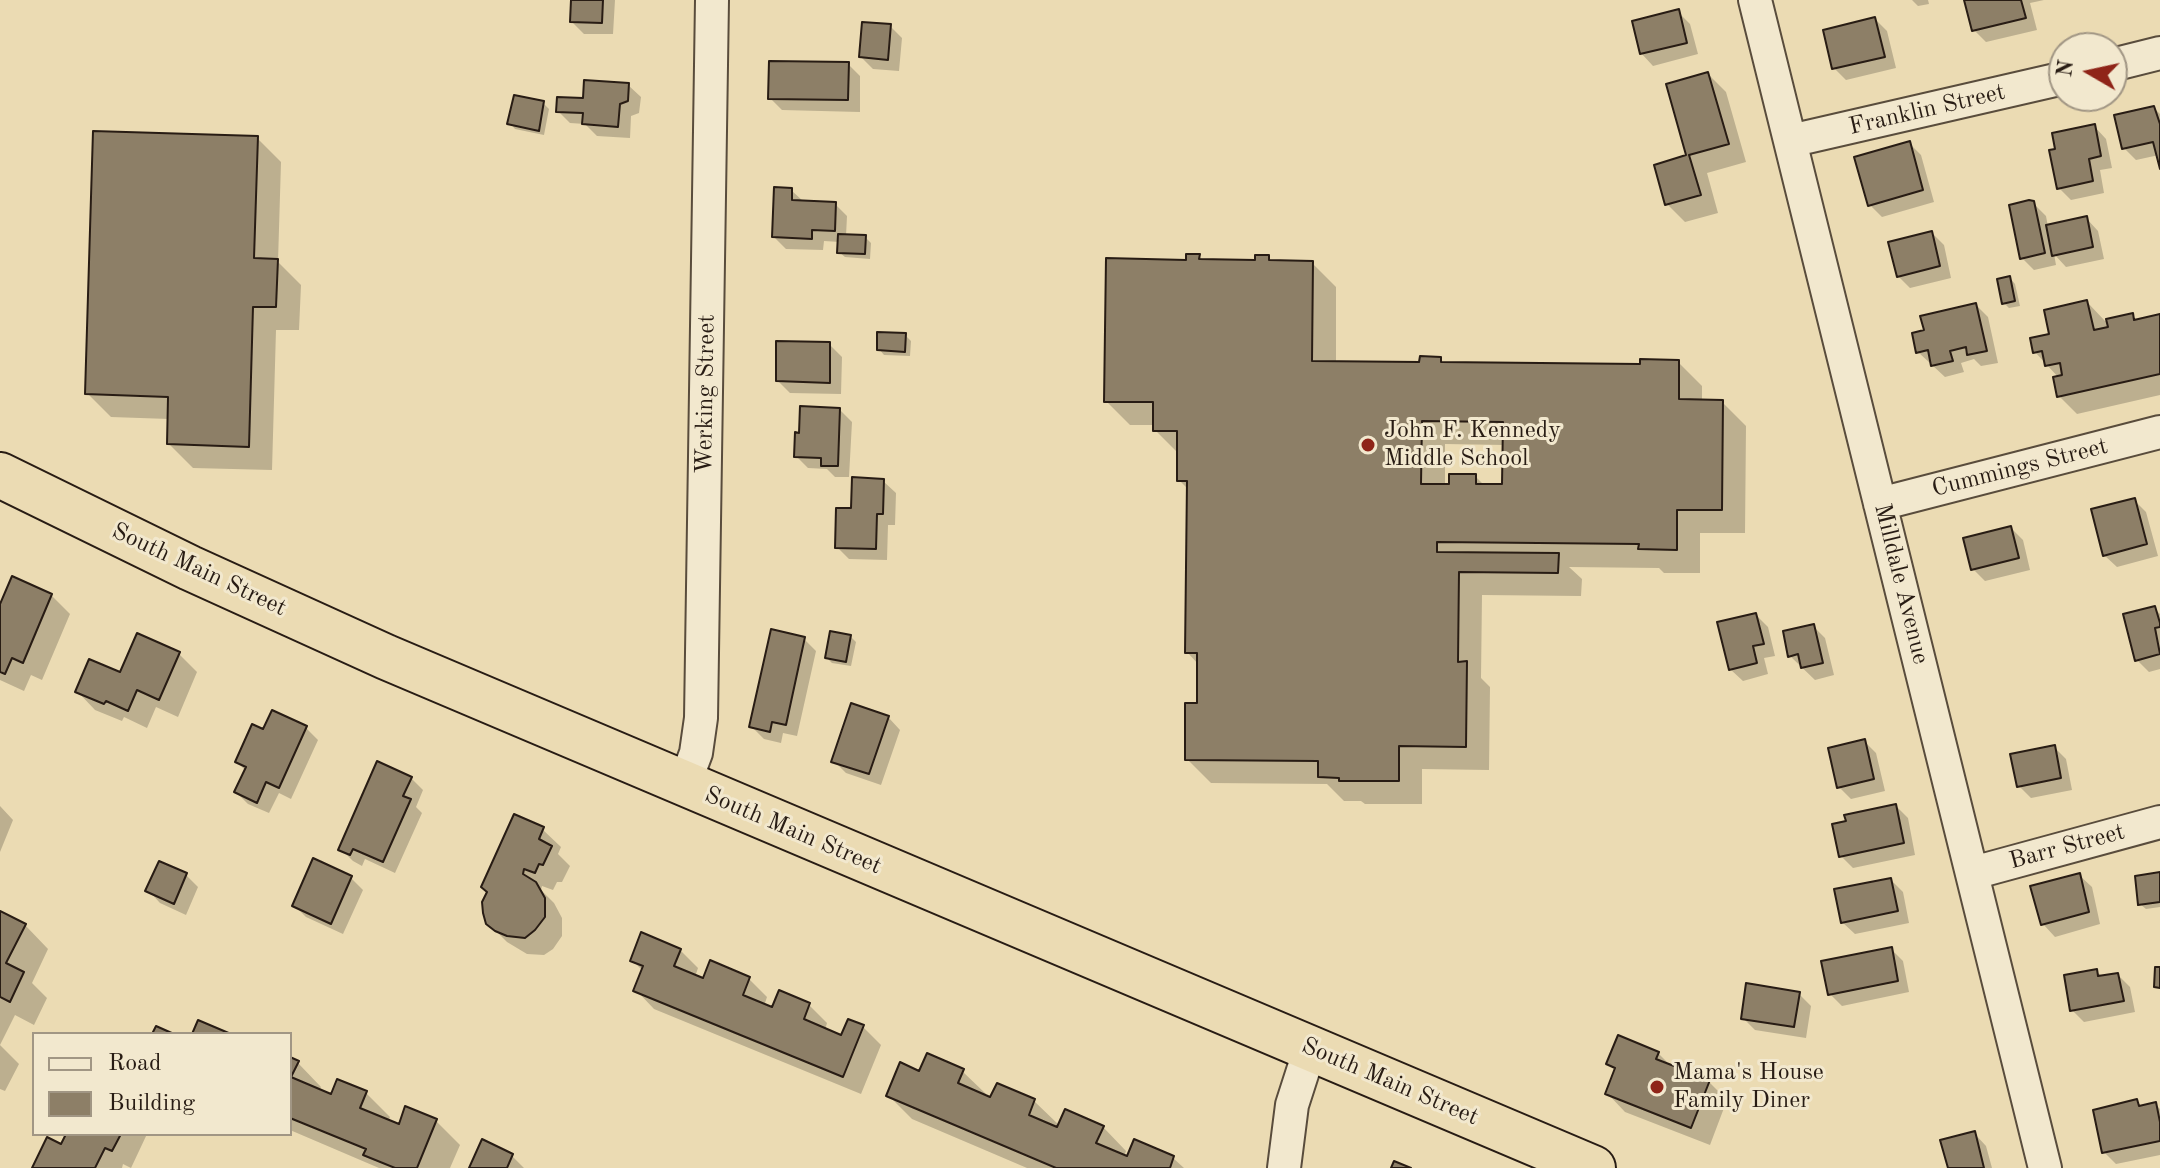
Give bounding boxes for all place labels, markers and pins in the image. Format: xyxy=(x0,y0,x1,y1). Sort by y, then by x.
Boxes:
place label: John F. Kennedy Middle School xyxy=(1384,417,1561,473)
marker: John F. Kennedy Middle School xyxy=(1359,436,1377,454)
place label: Mama's House Family Diner xyxy=(1673,1059,1824,1115)
marker: Mama's House Family Diner xyxy=(1648,1078,1666,1096)

